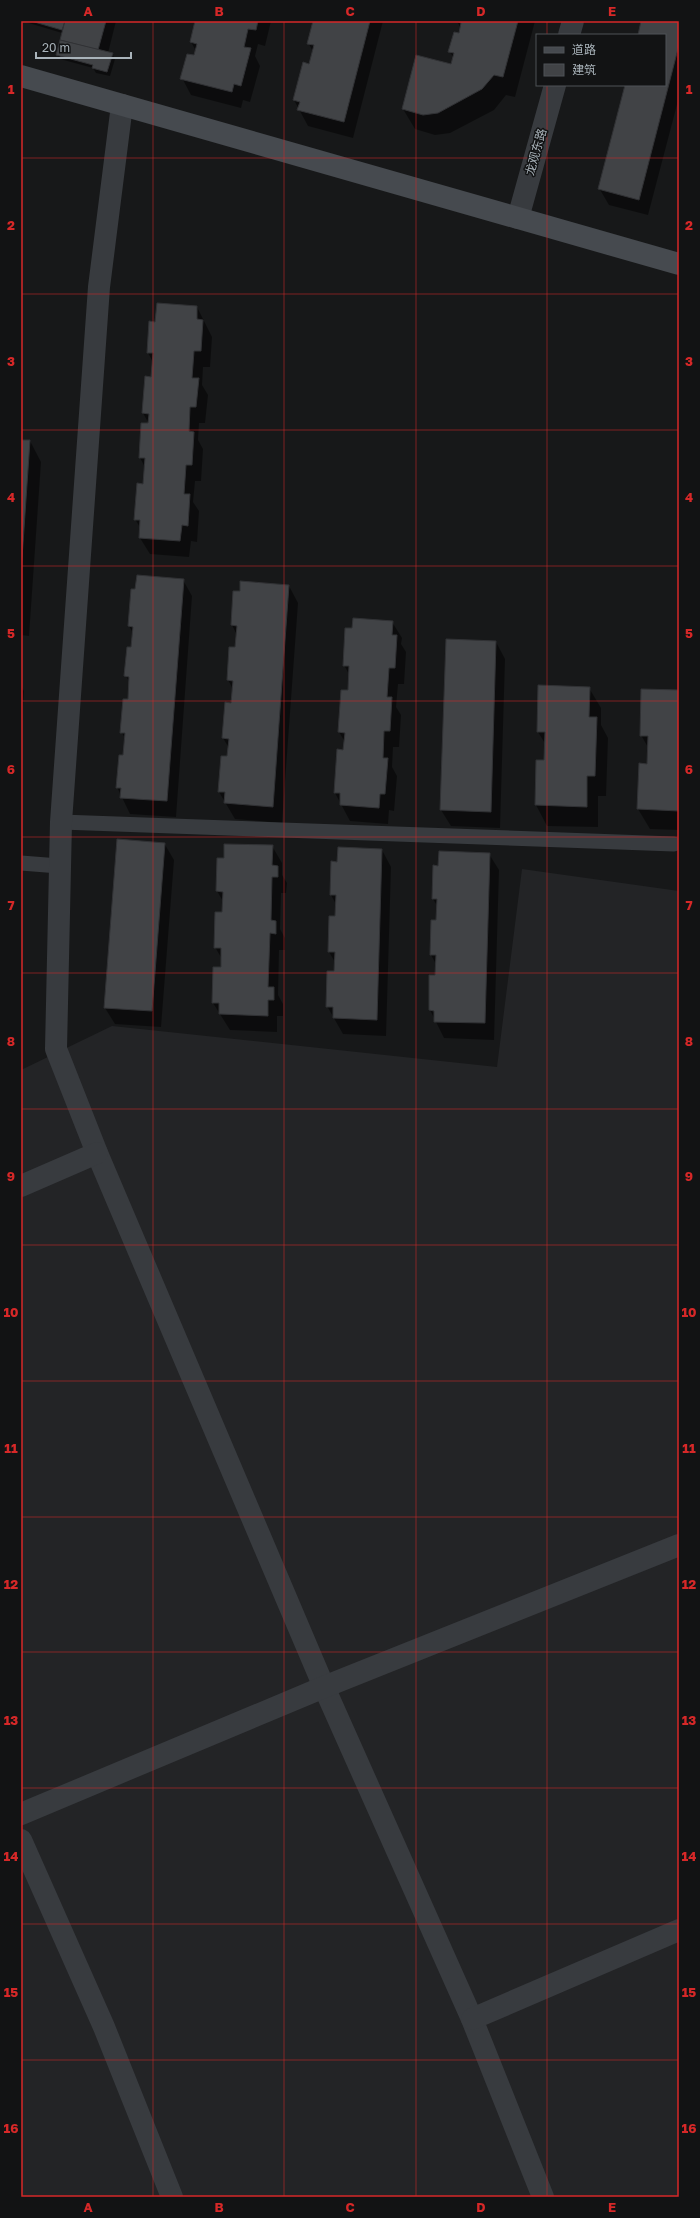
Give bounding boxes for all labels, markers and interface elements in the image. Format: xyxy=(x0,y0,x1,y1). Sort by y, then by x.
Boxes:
text: A xyxy=(83,3,93,19)
text: B xyxy=(214,3,224,19)
text: C xyxy=(345,3,355,19)
text: D xyxy=(476,3,486,19)
text: E xyxy=(608,3,616,19)
scale bar xyxy=(36,34,131,60)
legend xyxy=(536,34,666,86)
text: 20 m xyxy=(42,40,70,55)
text: 道路 xyxy=(572,42,596,57)
text: 建筑 xyxy=(572,62,596,77)
text: 1 xyxy=(8,81,15,97)
text: 1 xyxy=(686,81,693,97)
street label: 龙观东路 xyxy=(522,127,549,177)
text: 2 xyxy=(7,217,15,233)
text: 2 xyxy=(685,217,693,233)
text: 3 xyxy=(7,353,15,369)
text: 3 xyxy=(685,353,693,369)
text: 4 xyxy=(7,489,15,505)
text: 4 xyxy=(685,489,693,505)
text: 5 xyxy=(7,625,15,641)
text: 5 xyxy=(685,625,693,641)
text: 6 xyxy=(7,761,15,777)
text: 6 xyxy=(685,761,693,777)
text: 7 xyxy=(7,897,15,913)
text: 7 xyxy=(685,897,693,913)
text: 8 xyxy=(7,1033,15,1049)
text: 8 xyxy=(685,1033,693,1049)
text: 9 xyxy=(7,1168,15,1184)
text: 9 xyxy=(685,1168,693,1184)
text: 10 xyxy=(3,1304,19,1320)
text: 10 xyxy=(681,1304,697,1320)
text: 11 xyxy=(4,1440,18,1456)
text: 11 xyxy=(682,1440,696,1456)
text: 12 xyxy=(4,1576,18,1592)
text: 12 xyxy=(682,1576,696,1592)
text: 13 xyxy=(4,1712,18,1728)
text: 13 xyxy=(682,1712,696,1728)
text: 14 xyxy=(4,1848,18,1864)
text: 14 xyxy=(682,1848,696,1864)
text: 15 xyxy=(4,1984,18,2000)
text: 15 xyxy=(682,1984,696,2000)
text: 16 xyxy=(4,2120,18,2136)
text: 16 xyxy=(682,2120,696,2136)
text: A xyxy=(83,2199,93,2215)
text: B xyxy=(214,2199,224,2215)
text: C xyxy=(345,2199,355,2215)
text: D xyxy=(476,2199,486,2215)
text: E xyxy=(608,2199,616,2215)

